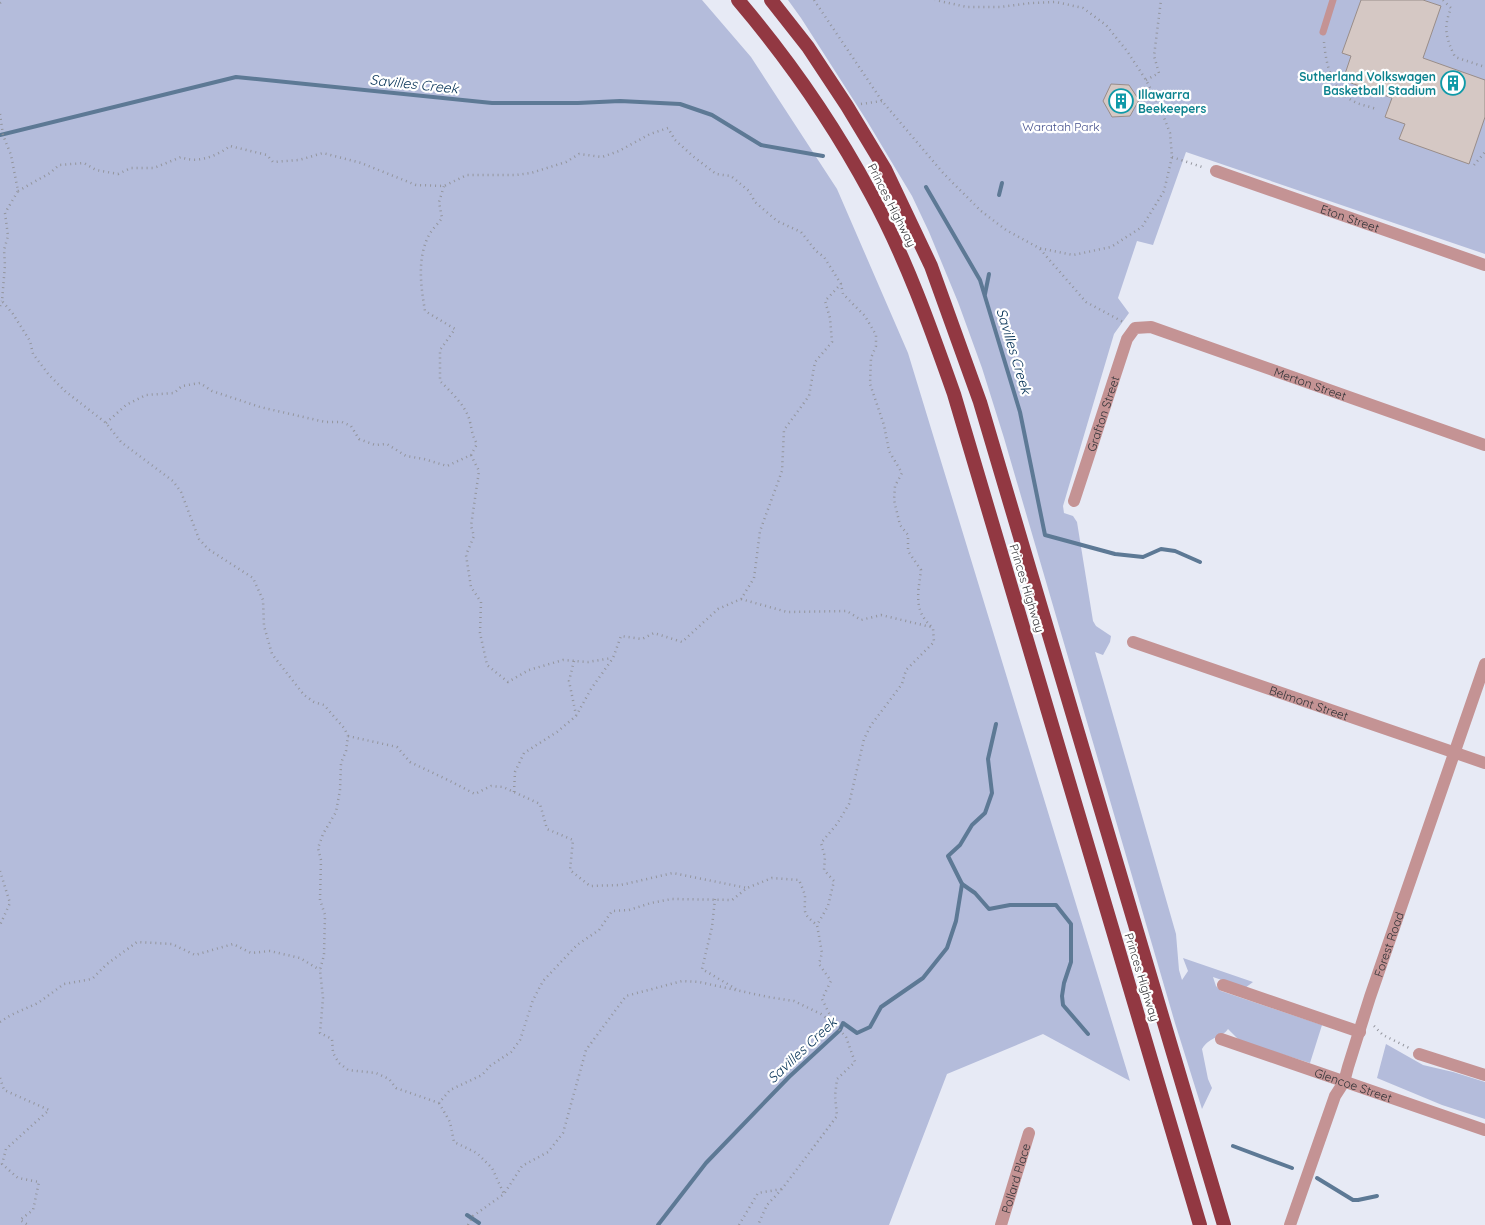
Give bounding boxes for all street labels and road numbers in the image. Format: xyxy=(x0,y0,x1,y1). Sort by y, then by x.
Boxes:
street label: Princes Highway xyxy=(864,161,920,249)
street label: Eton Street xyxy=(1319,201,1381,235)
street label: Merton Street xyxy=(1272,364,1348,403)
street label: Grafton Street xyxy=(1083,374,1122,453)
street label: Princes Highway xyxy=(1006,542,1048,634)
street label: Belmont Street xyxy=(1267,682,1350,723)
street label: Forest Road xyxy=(1370,910,1406,979)
street label: Princes Highway xyxy=(1121,931,1163,1023)
street label: Glencoe Street xyxy=(1313,1064,1394,1105)
street label: Pollard Place xyxy=(998,1141,1033,1215)

